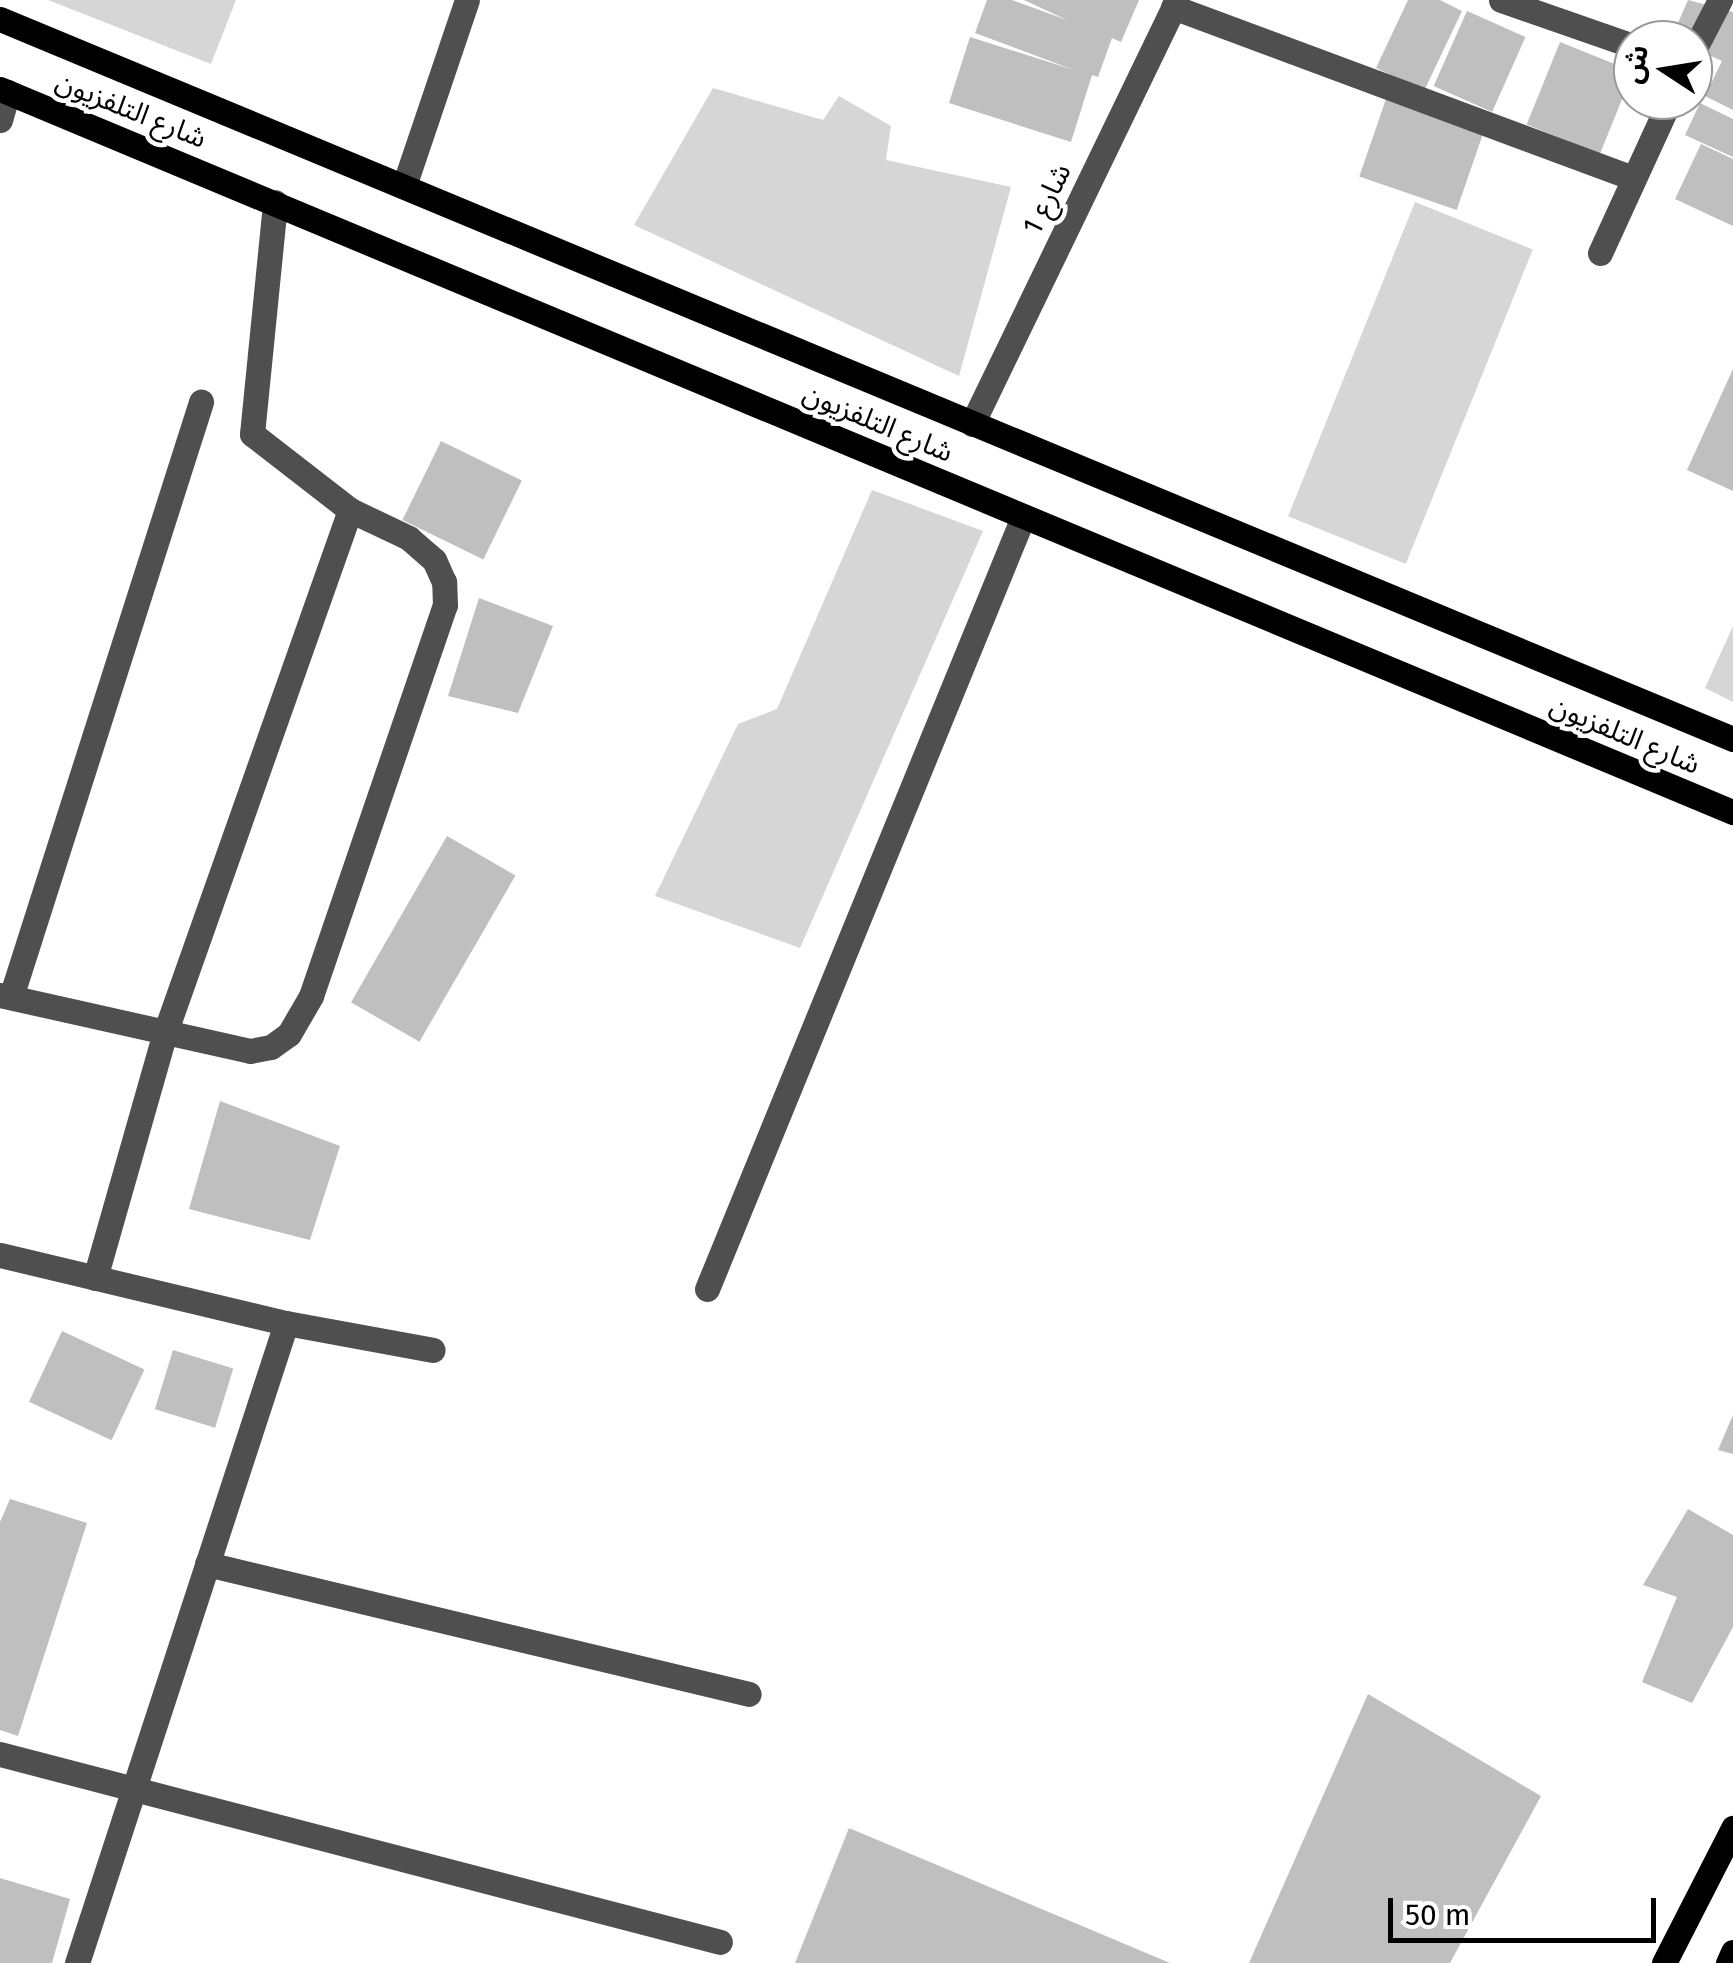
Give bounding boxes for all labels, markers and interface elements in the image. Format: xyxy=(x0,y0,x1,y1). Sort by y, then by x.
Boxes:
north arrow xyxy=(1613,20,1713,120)
text: ش xyxy=(1615,42,1655,86)
street label: شارع التلفزيون xyxy=(51,65,211,155)
street label: شارع 1 xyxy=(1016,158,1078,240)
street label: شارع التلفزيون xyxy=(798,376,958,470)
street label: شارع التلفزيون xyxy=(1545,688,1705,782)
scale bar xyxy=(1393,1878,1660,1940)
text: 50 m xyxy=(1405,1897,1470,1933)

